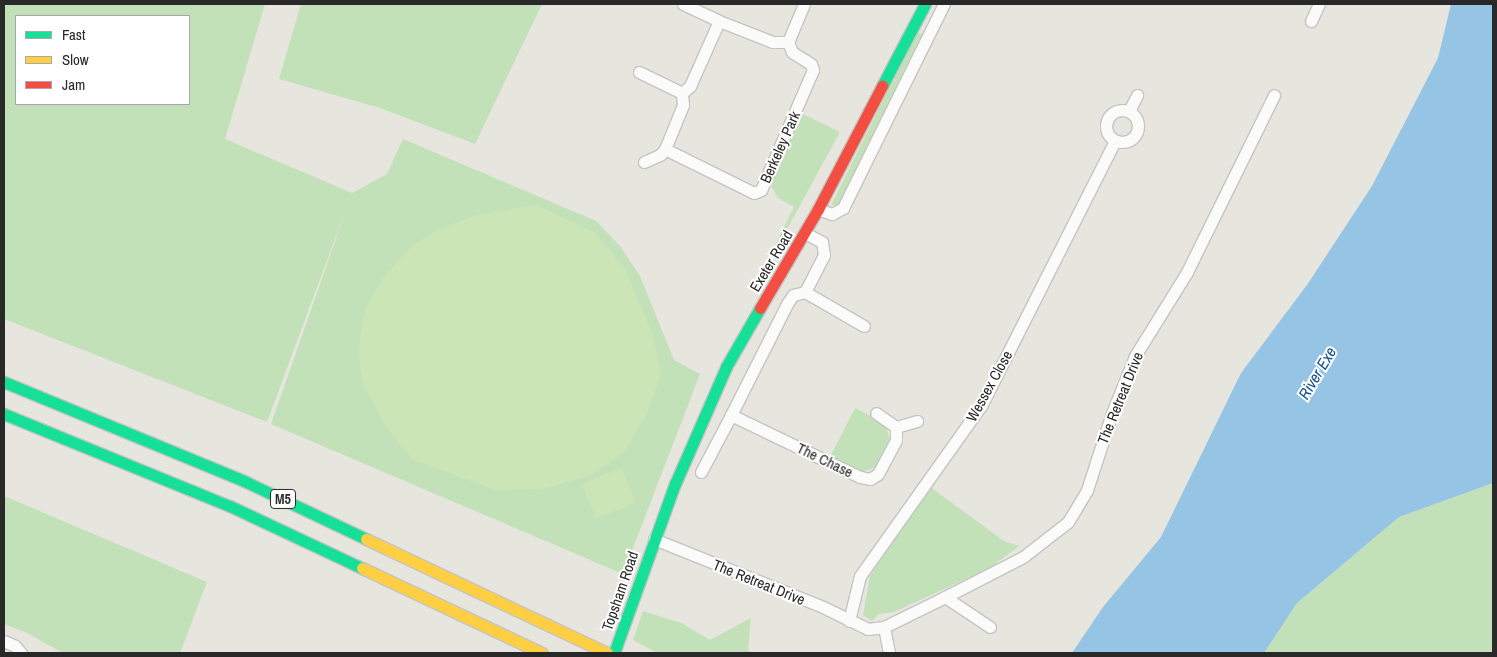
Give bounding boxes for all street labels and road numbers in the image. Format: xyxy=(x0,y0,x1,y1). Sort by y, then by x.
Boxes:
street label: Berkeley Park xyxy=(756,108,804,186)
street label: Exeter Road xyxy=(746,227,796,295)
street label: Wessex Close xyxy=(962,347,1016,425)
street label: The Retreat Drive xyxy=(1093,349,1147,447)
street label: The Chase xyxy=(794,439,856,481)
road number: M5 xyxy=(269,488,297,510)
street label: Topsham Road xyxy=(598,549,642,633)
street label: The Retreat Drive xyxy=(710,555,808,609)

